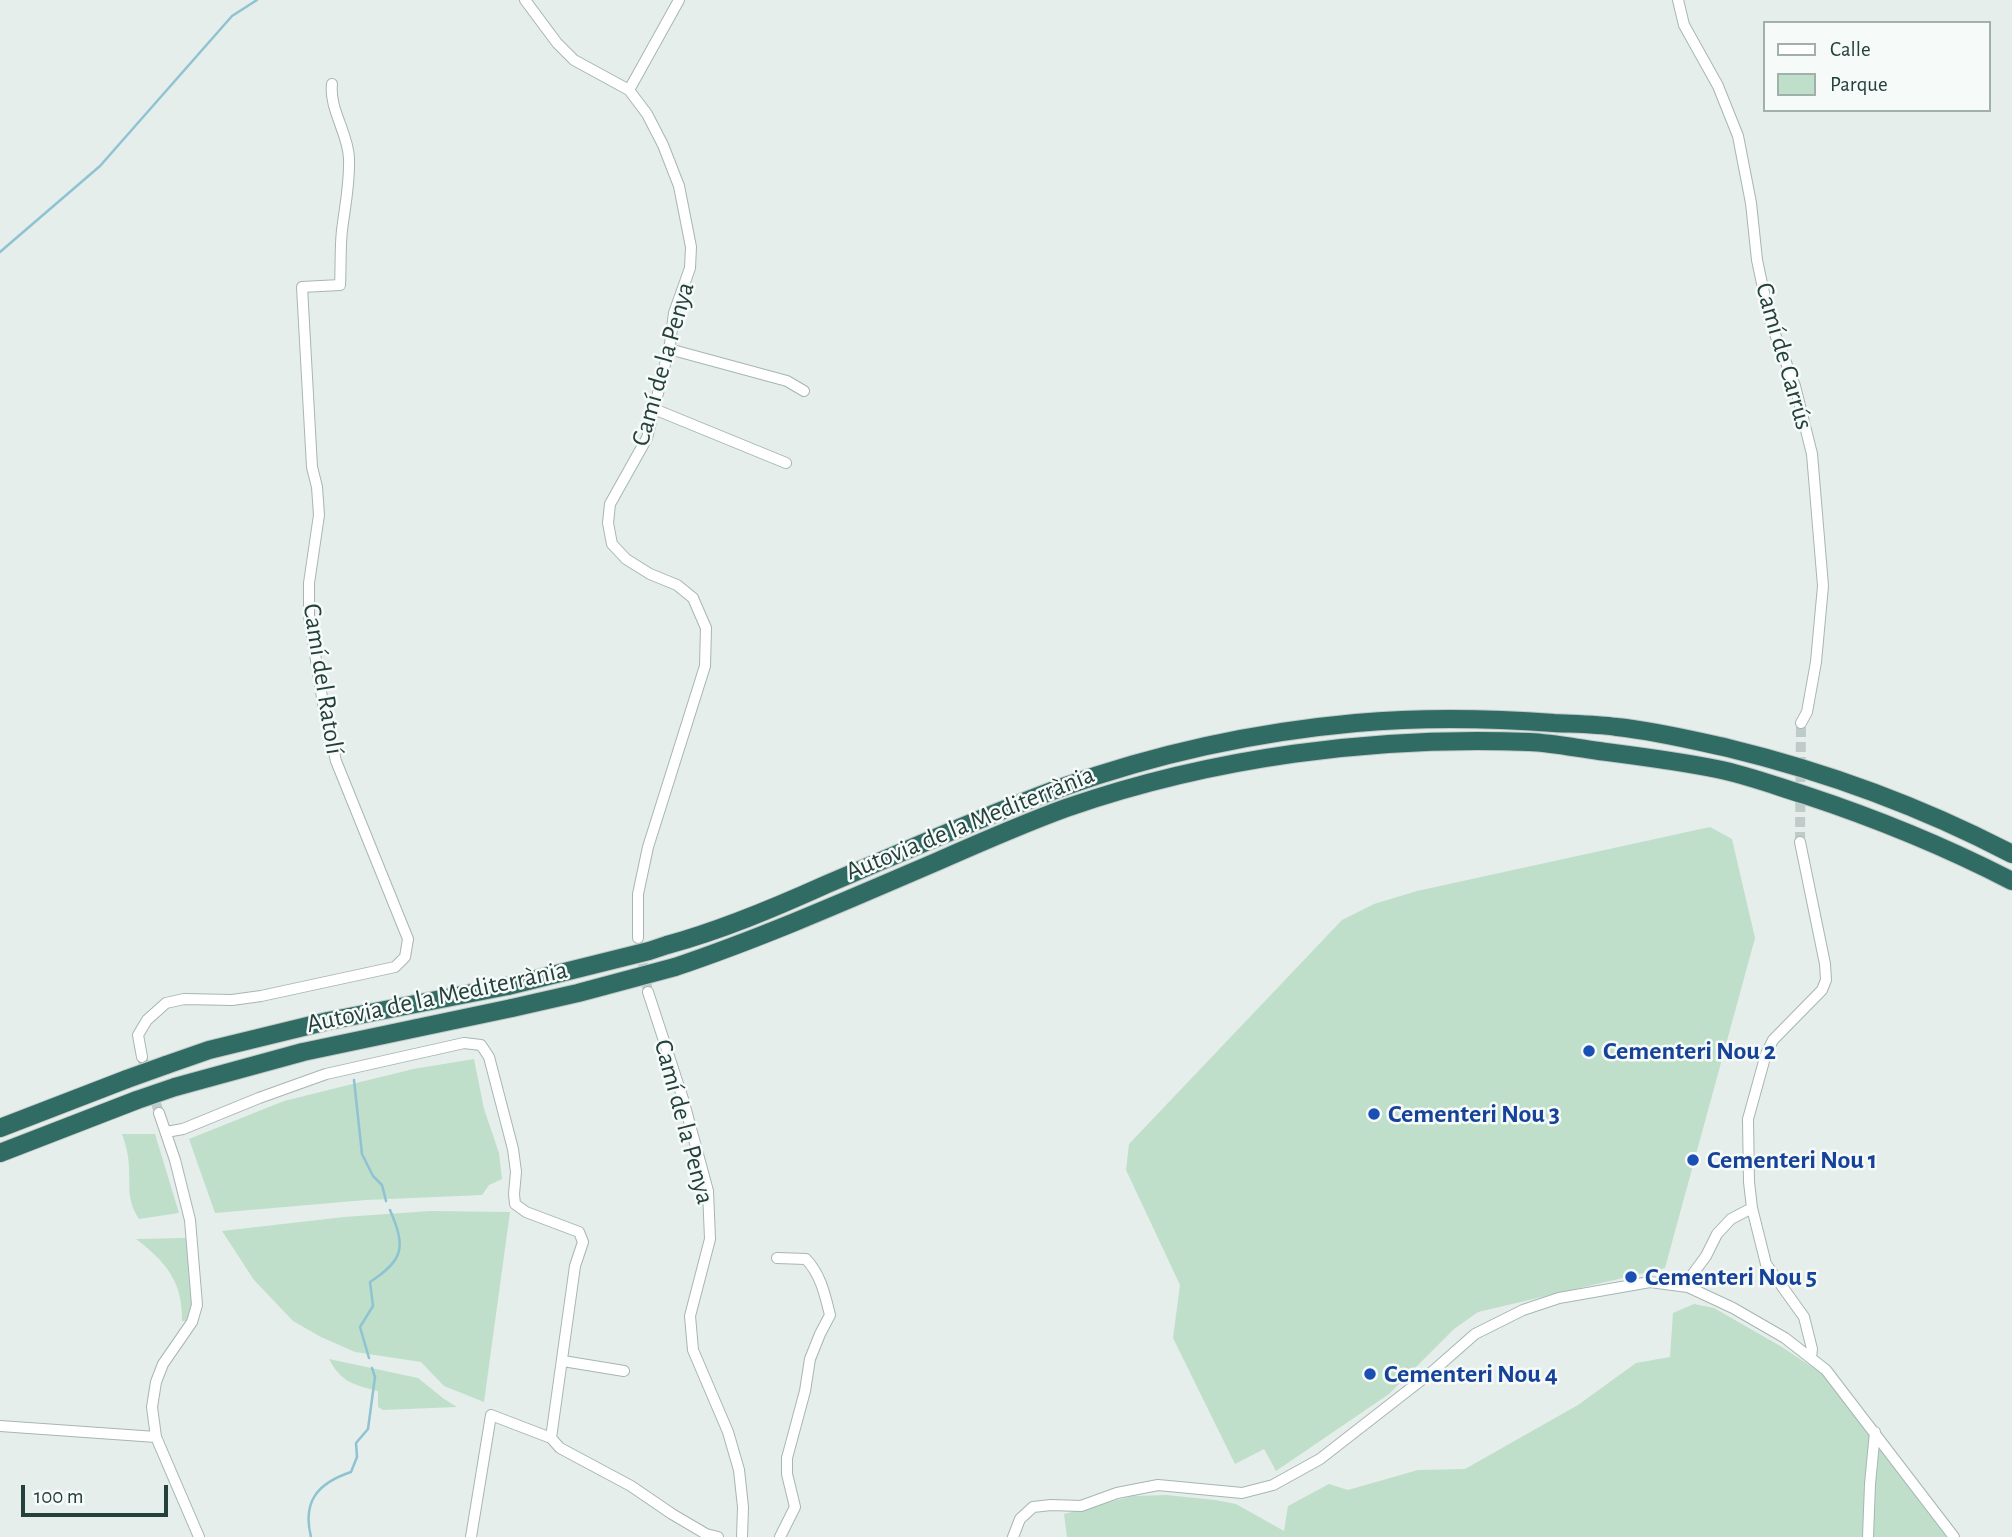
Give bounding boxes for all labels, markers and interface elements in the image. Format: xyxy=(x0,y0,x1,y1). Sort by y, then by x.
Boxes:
legend xyxy=(1764,21,1991,112)
text: Calle xyxy=(1830,39,1871,60)
text: Parque xyxy=(1830,74,1888,95)
street label: Camí de la Penya xyxy=(625,278,701,450)
street label: Camí de Carrús xyxy=(1748,279,1820,433)
street label: Camí del Ratolí xyxy=(296,601,350,757)
street label: Autovia de la Mediterrània xyxy=(841,759,1099,887)
street label: Autovia de la Mediterrània xyxy=(304,954,570,1040)
place label: Cementeri Nou 2 xyxy=(1603,1035,1776,1067)
street label: Camí de la Penya xyxy=(647,1036,721,1208)
marker: Cementeri Nou 2 xyxy=(1581,1043,1597,1059)
place label: Cementeri Nou 3 xyxy=(1388,1098,1560,1130)
marker: Cementeri Nou 3 xyxy=(1366,1106,1382,1122)
place label: Cementeri Nou 1 xyxy=(1707,1144,1877,1176)
marker: Cementeri Nou 1 xyxy=(1685,1152,1701,1168)
place label: Cementeri Nou 5 xyxy=(1645,1261,1817,1293)
marker: Cementeri Nou 5 xyxy=(1623,1269,1639,1285)
place label: Cementeri Nou 4 xyxy=(1384,1358,1558,1390)
marker: Cementeri Nou 4 xyxy=(1362,1366,1378,1382)
scale bar xyxy=(24,1470,172,1514)
text: 100 m xyxy=(34,1486,84,1507)

